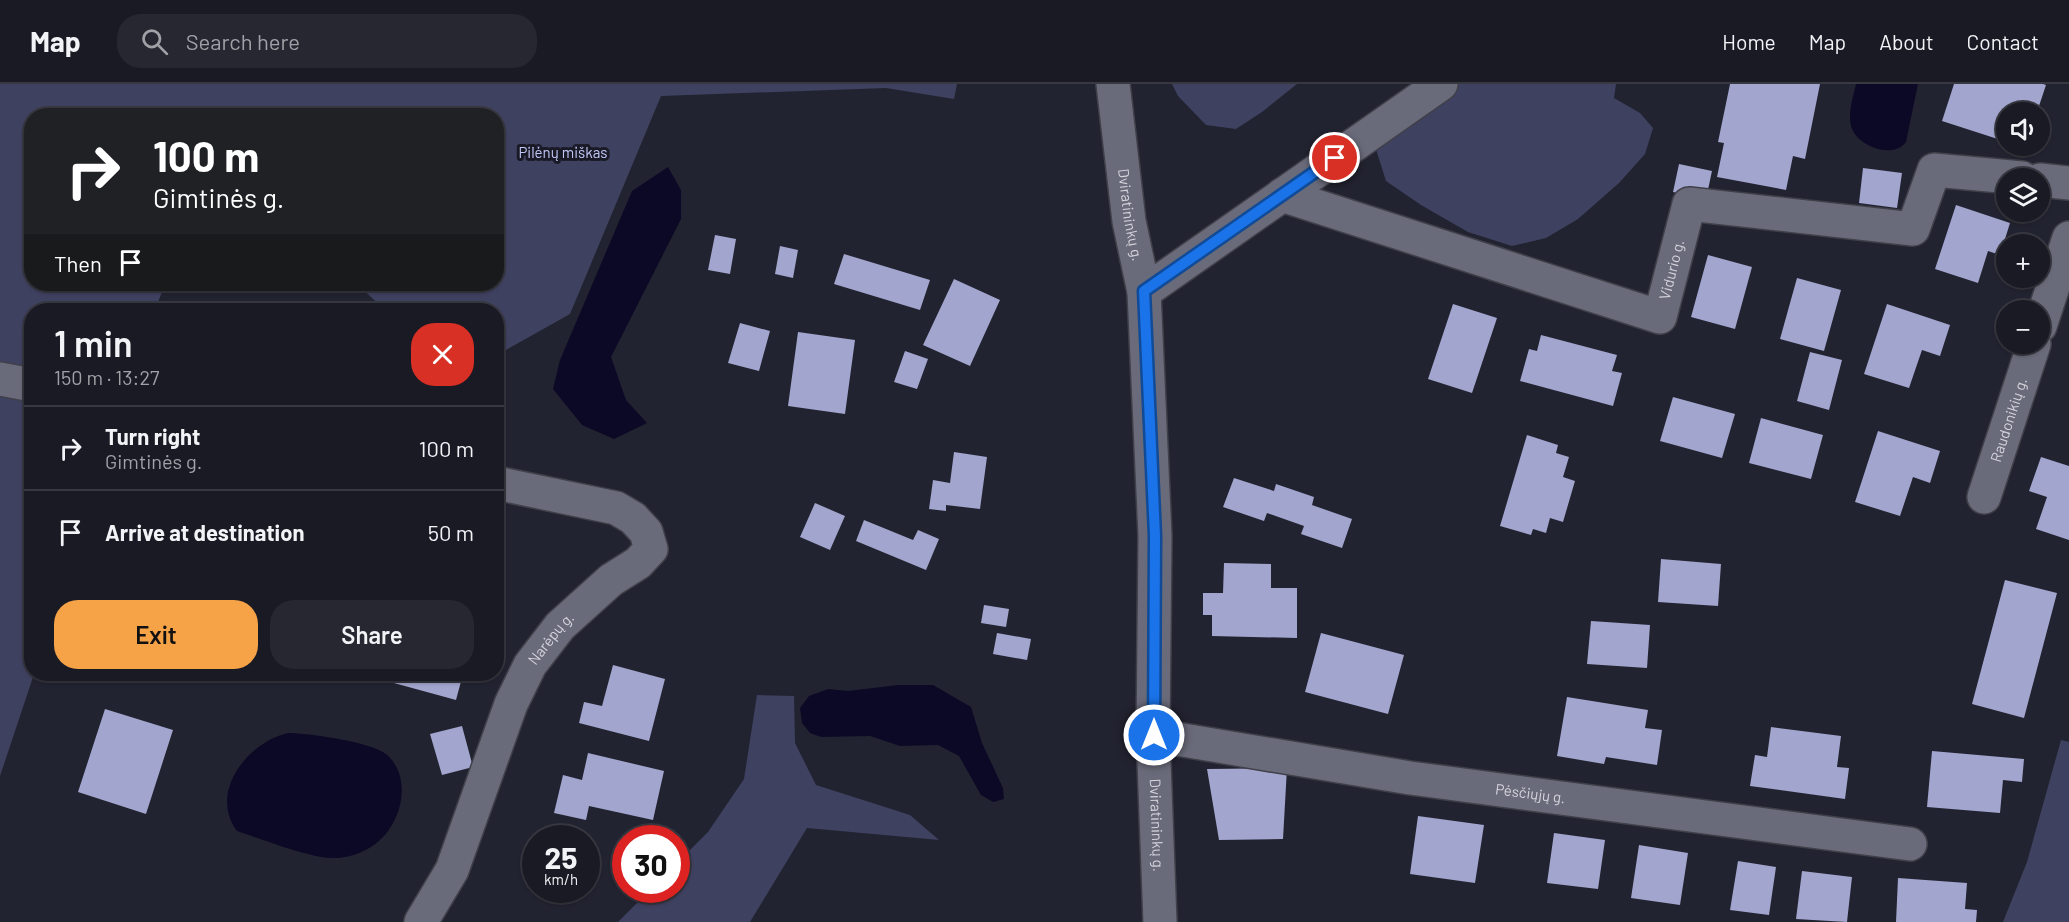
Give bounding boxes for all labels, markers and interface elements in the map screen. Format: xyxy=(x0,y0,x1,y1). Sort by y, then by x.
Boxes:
search box xyxy=(117,14,537,68)
text: Map xyxy=(30,24,81,58)
icon: search xyxy=(138,25,171,58)
text: Search here xyxy=(186,28,300,54)
text: Home xyxy=(1722,29,1776,54)
text: Map xyxy=(1809,29,1846,54)
text: About xyxy=(1879,29,1934,54)
text: Contact xyxy=(1967,29,2039,54)
map controls xyxy=(1996,102,2050,354)
button: sound xyxy=(1996,102,2050,156)
text: 100 m xyxy=(153,130,259,180)
icon: right xyxy=(54,132,132,210)
pin xyxy=(1309,132,1360,183)
icon: arrive xyxy=(1318,141,1351,174)
park label: Pilėnų miškas xyxy=(518,143,608,161)
street label: Dviratininkų g. xyxy=(1115,168,1147,262)
button: layers xyxy=(1996,168,2050,222)
text: Gimtinės g. xyxy=(153,181,284,213)
button: + xyxy=(1996,234,2050,288)
street label: Vidurio g. xyxy=(1655,237,1688,302)
icon: arrive xyxy=(114,246,147,279)
text: Then xyxy=(54,250,102,276)
button: − xyxy=(1996,300,2050,354)
text: 1 min xyxy=(54,321,133,364)
button: close xyxy=(411,323,474,386)
text: 150 m · 13:27 xyxy=(54,365,160,389)
street label: Raudonikių g. xyxy=(1986,375,2030,464)
text: Turn right xyxy=(105,423,200,449)
icon: right xyxy=(54,432,87,465)
text: 100 m xyxy=(419,435,474,461)
text: Gimtinės g. xyxy=(105,449,202,473)
icon: arrive xyxy=(54,516,87,549)
text: Arrive at destination xyxy=(105,519,304,545)
text: 50 m xyxy=(428,519,474,545)
button: Exit xyxy=(54,600,258,669)
button: Share xyxy=(270,600,474,669)
street label: Narėpų g. xyxy=(524,608,577,668)
position arrow xyxy=(1122,703,1186,767)
street label: Dviratininkų g. xyxy=(1147,778,1168,872)
street label: Pėsčiųjų g. xyxy=(1494,779,1567,806)
speed limit sign: 30 xyxy=(612,825,690,903)
text: 25 xyxy=(545,839,577,875)
text: km/h xyxy=(544,870,578,888)

